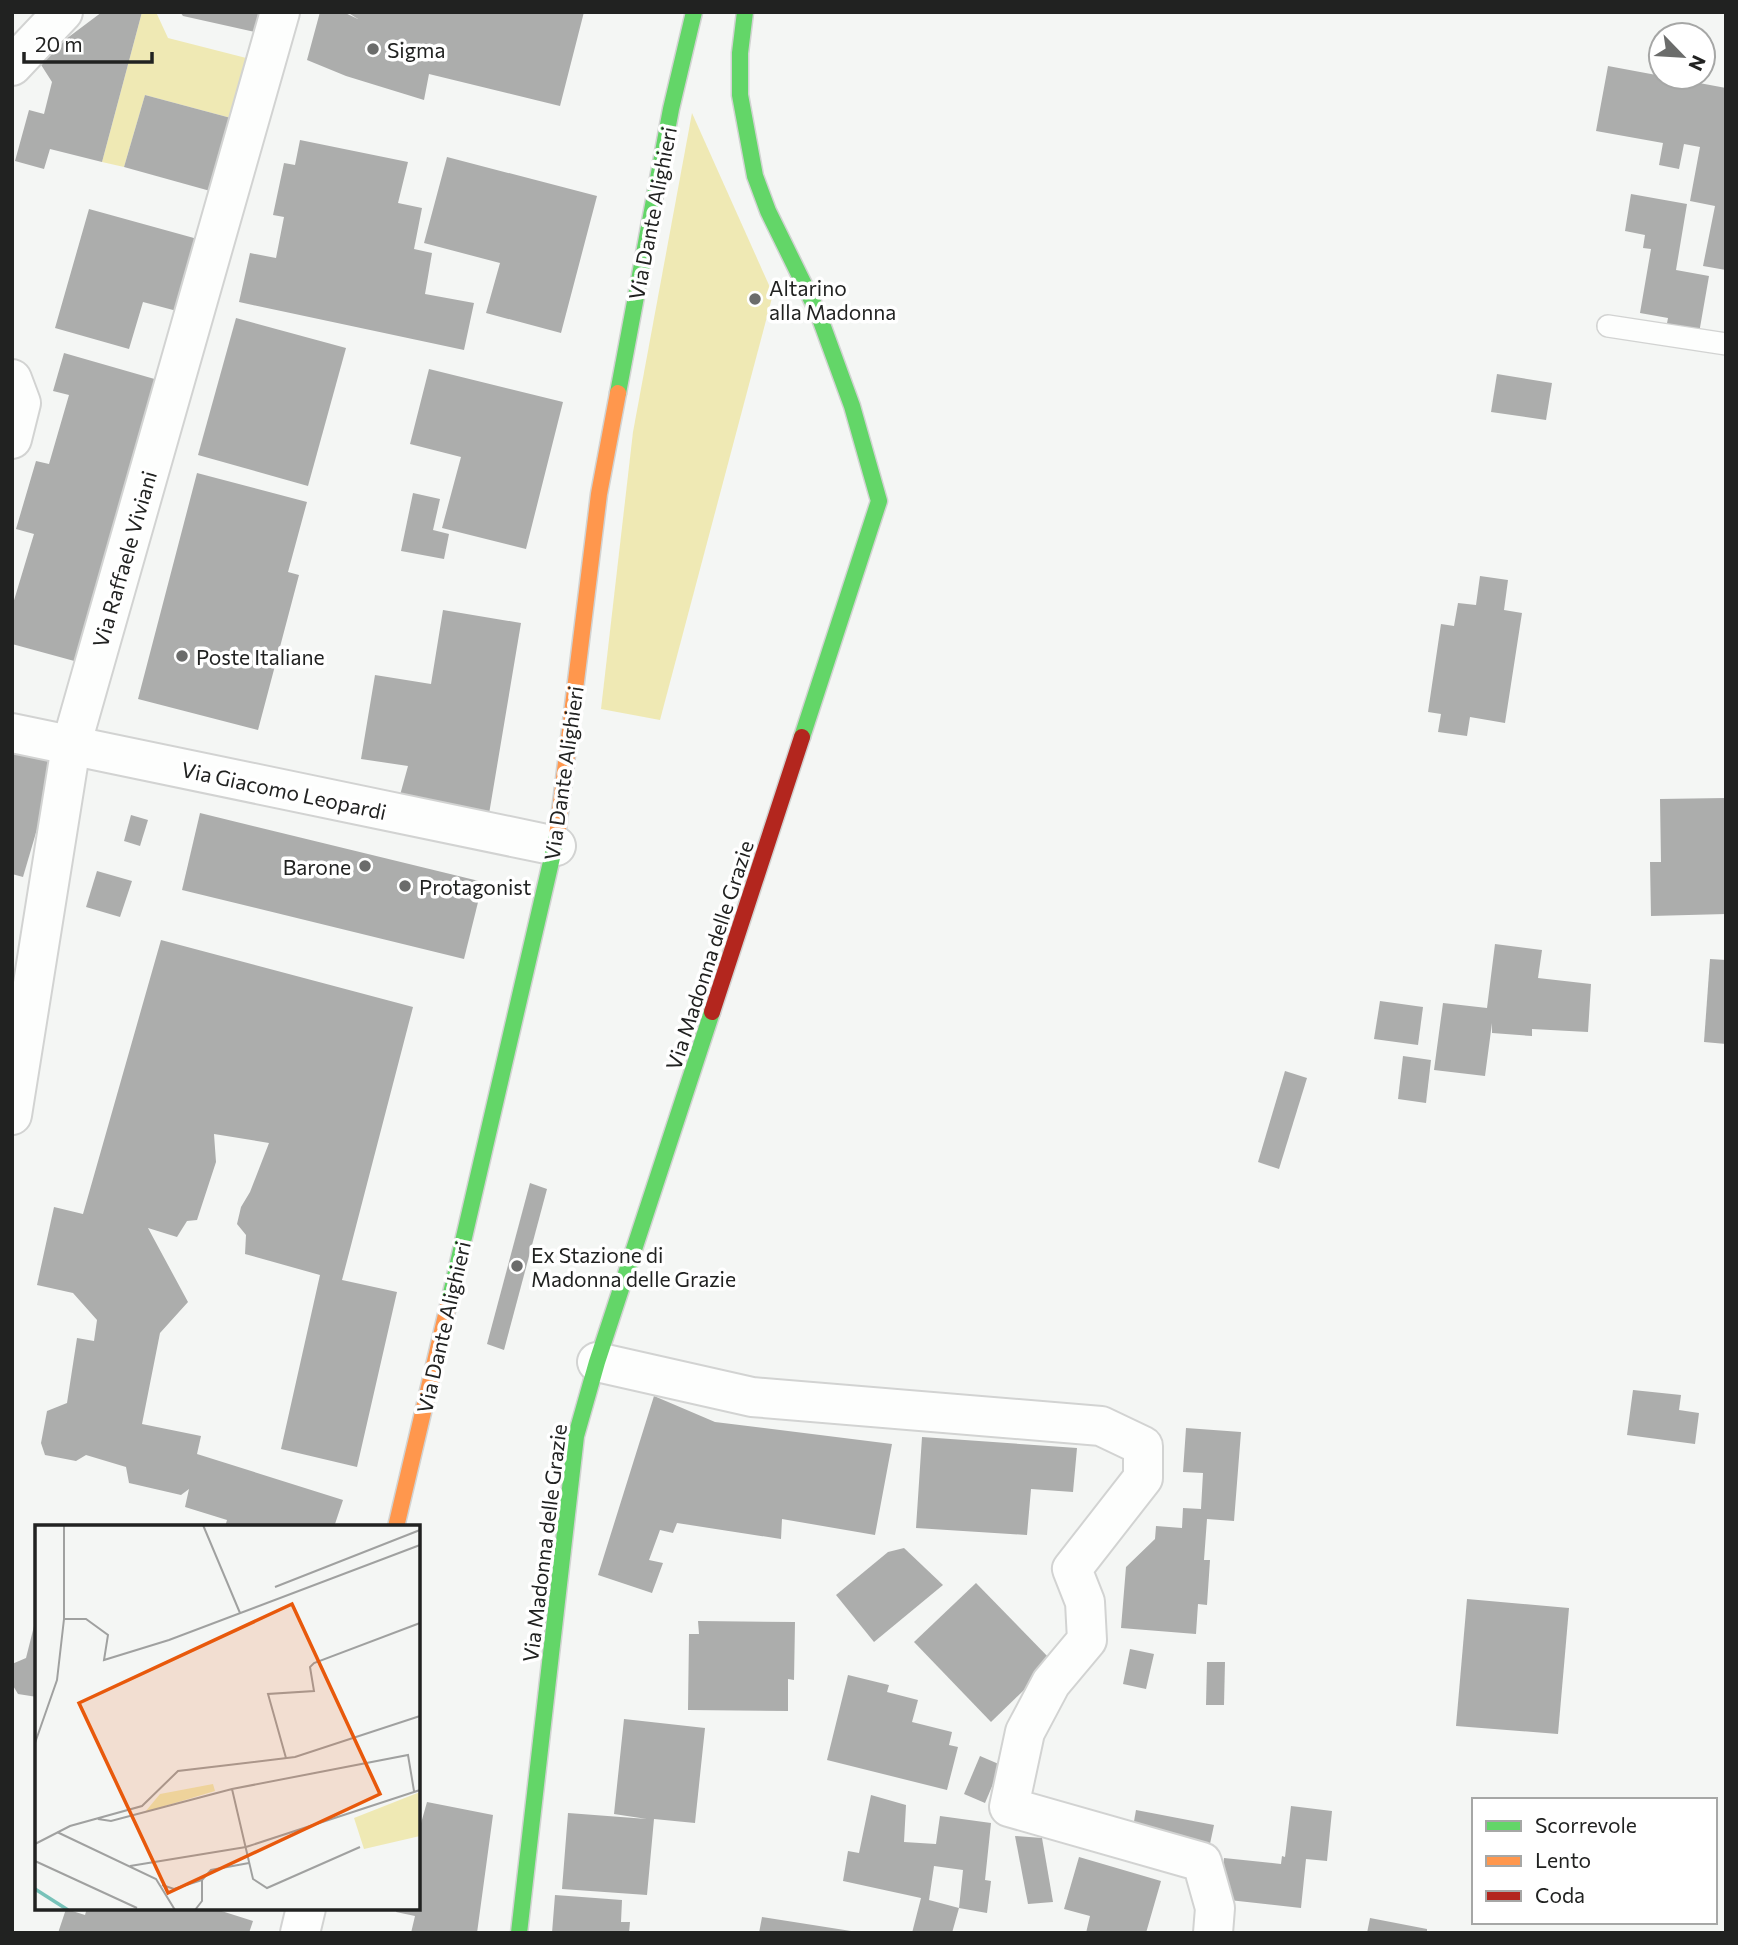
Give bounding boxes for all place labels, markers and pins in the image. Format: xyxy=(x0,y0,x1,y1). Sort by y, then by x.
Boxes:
place label: Sigma xyxy=(387,37,445,62)
marker: Sigma xyxy=(365,41,381,57)
place label: Altarino alla Madonna xyxy=(769,275,896,324)
marker: Altarino alla Madonna xyxy=(747,291,763,307)
place label: Poste Italiane xyxy=(196,644,325,669)
marker: Poste Italiane xyxy=(174,648,190,664)
place label: Barone xyxy=(283,854,351,879)
marker: Barone xyxy=(357,858,373,874)
place label: Protagonist xyxy=(419,874,531,899)
marker: Protagonist xyxy=(397,878,413,894)
place label: Ex Stazione di Madonna delle Grazie xyxy=(531,1242,736,1291)
marker: Ex Stazione di Madonna delle Grazie xyxy=(509,1258,525,1274)

